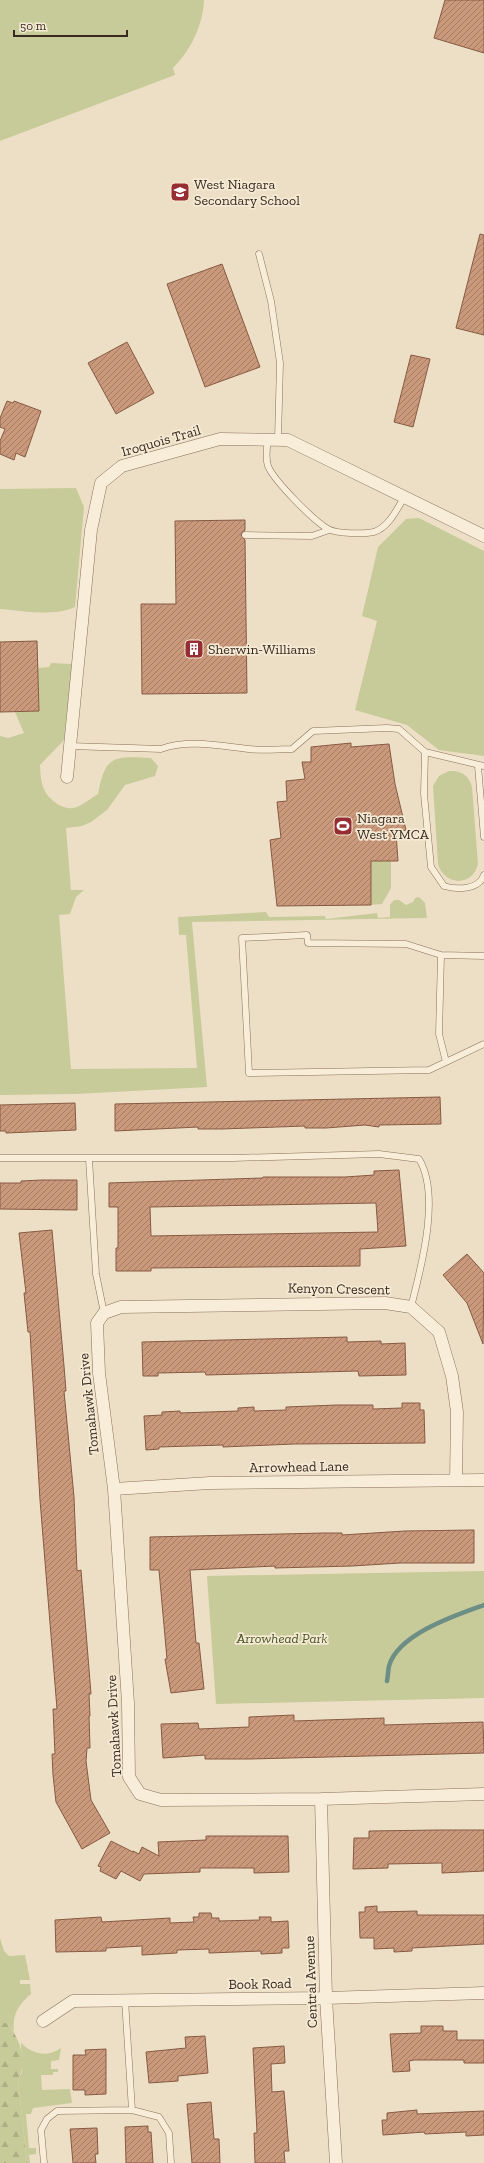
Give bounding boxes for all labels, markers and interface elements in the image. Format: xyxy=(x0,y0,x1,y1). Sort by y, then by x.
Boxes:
scale bar xyxy=(14,12,127,38)
text: 50 m xyxy=(20,19,47,33)
place label: West Niagara Secondary School xyxy=(194,176,300,209)
school or university icon: West Niagara Secondary School xyxy=(169,181,191,203)
street label: Iroquois Trail xyxy=(119,421,203,460)
building icon: Sherwin-Williams xyxy=(183,638,205,660)
place label: Sherwin-Williams xyxy=(208,641,316,658)
place label: Niagara West YMCA xyxy=(357,810,430,843)
sports icon: Niagara West YMCA xyxy=(332,815,354,837)
street label: Kenyon Crescent xyxy=(288,1280,391,1298)
street label: Tomahawk Drive xyxy=(75,1352,103,1456)
street label: Arrowhead Lane xyxy=(249,1458,349,1476)
park label: Arrowhead Park xyxy=(235,1630,328,1647)
street label: Tomahawk Drive xyxy=(103,1674,125,1777)
street label: Central Avenue xyxy=(301,1935,321,2028)
street label: Book Road xyxy=(228,1975,292,1993)

